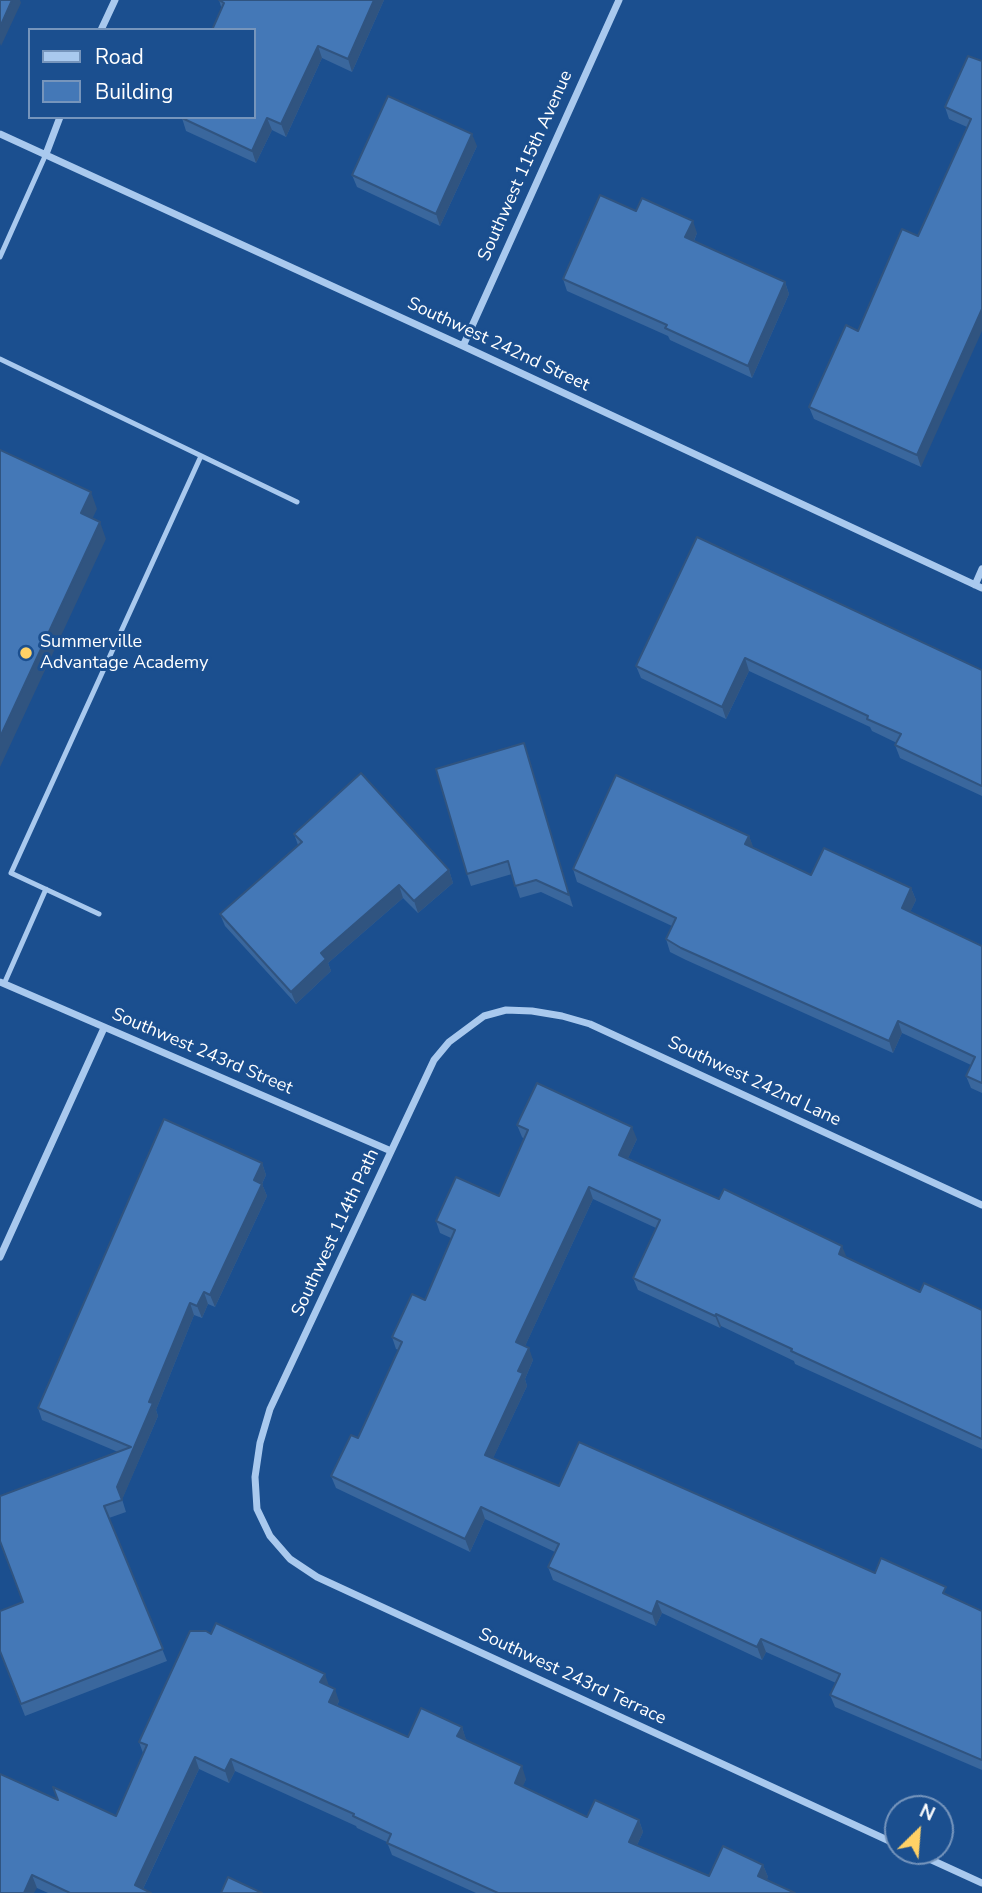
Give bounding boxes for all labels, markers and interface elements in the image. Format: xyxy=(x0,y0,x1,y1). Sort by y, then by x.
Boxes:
legend xyxy=(28,28,256,119)
text: Road xyxy=(95,43,144,71)
street label: Southwest 115th Avenue xyxy=(474,67,578,265)
text: Building xyxy=(95,78,173,106)
street label: Southwest 242nd Street xyxy=(403,293,593,397)
place label: Summerville Advantage Academy xyxy=(40,632,208,674)
marker: Summerville Advantage Academy xyxy=(18,645,34,661)
street label: Southwest 243rd Street xyxy=(108,1004,296,1100)
street label: Southwest 242nd Lane xyxy=(664,1032,844,1132)
street label: Southwest 114th Path xyxy=(288,1146,384,1320)
street label: Southwest 243rd Terrace xyxy=(475,1624,669,1730)
north arrow xyxy=(884,1795,954,1865)
text: N xyxy=(915,1798,939,1828)

